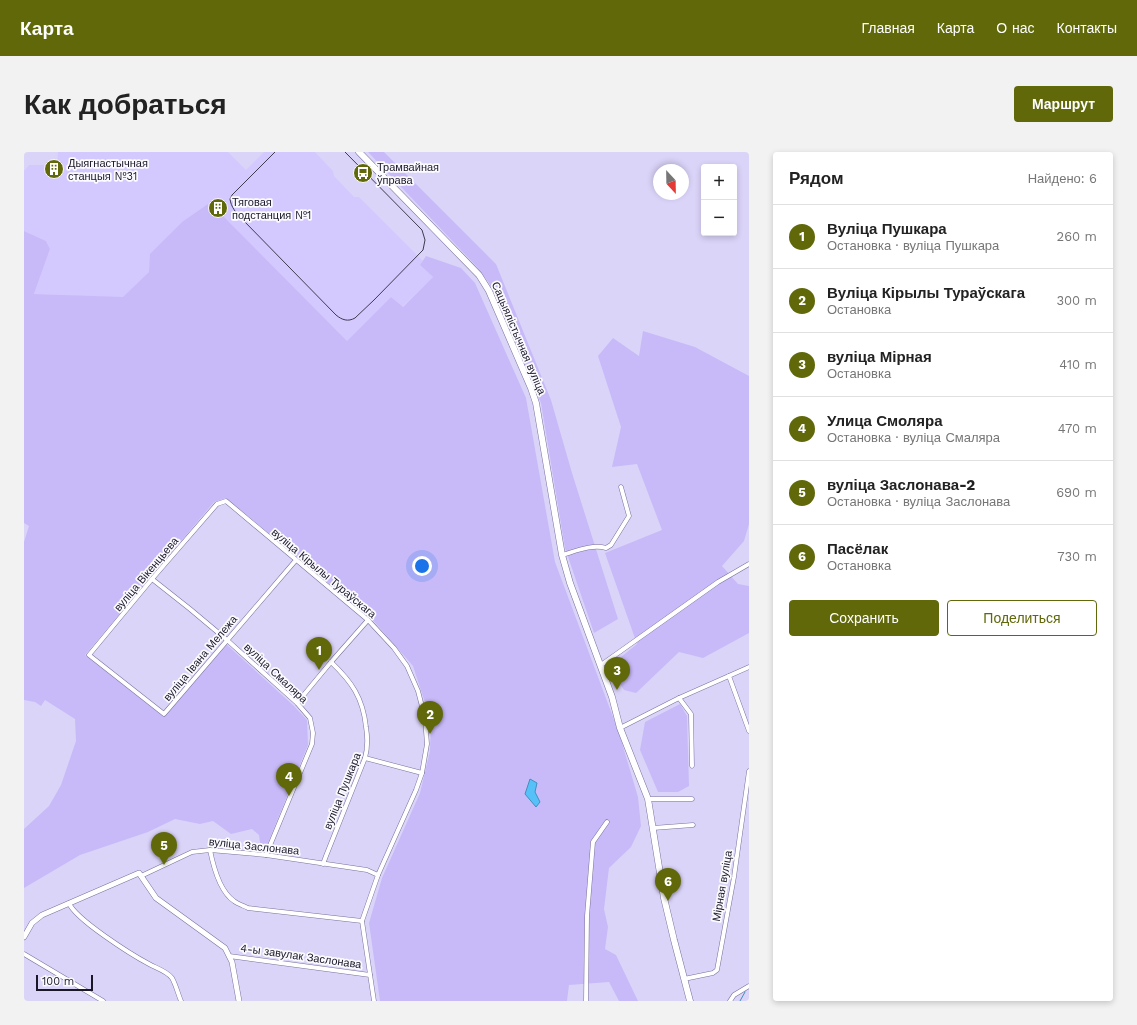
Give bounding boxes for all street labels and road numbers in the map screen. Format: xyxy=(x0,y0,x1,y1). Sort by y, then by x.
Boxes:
street label: Сацыялістычная вуліца xyxy=(489,280,549,397)
street label: вуліца Кірылы Тураўскага xyxy=(269,526,379,622)
street label: вуліца Вікенцьева xyxy=(112,534,182,614)
street label: вуліца Івана Мележа xyxy=(161,612,241,704)
street label: вуліца Смаляра xyxy=(241,641,311,707)
street label: вуліца Пушкара xyxy=(321,750,364,831)
street label: вуліца Заслонава xyxy=(208,835,301,858)
street label: Мірная вуліца xyxy=(710,849,735,923)
street label: 4-ы завулак Заслонава xyxy=(240,942,363,972)

